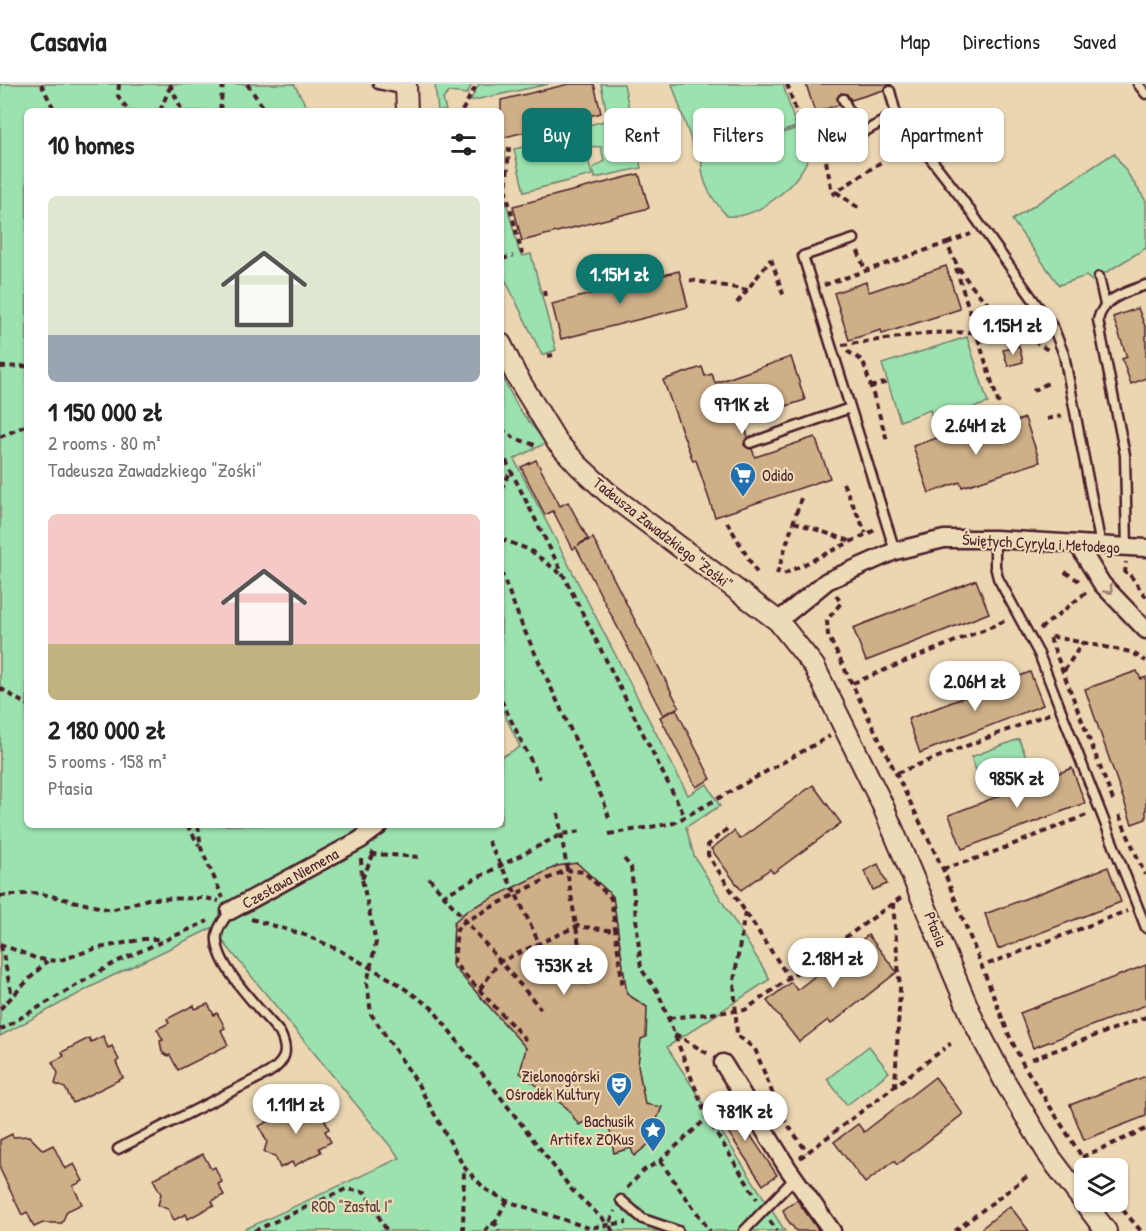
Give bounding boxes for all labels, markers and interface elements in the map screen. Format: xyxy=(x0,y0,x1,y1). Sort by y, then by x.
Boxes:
text: Casavia xyxy=(30,22,107,60)
text: Map xyxy=(900,27,930,56)
text: Directions xyxy=(963,27,1040,56)
text: Saved xyxy=(1073,27,1116,56)
chip: Buy xyxy=(522,108,592,162)
chip: Rent xyxy=(604,108,681,162)
chip: Filters xyxy=(693,108,784,162)
chip: New xyxy=(796,108,868,162)
chip: Apartment xyxy=(880,108,1004,162)
text: 10 homes xyxy=(48,127,135,162)
icon: filters xyxy=(447,128,480,161)
icon: home xyxy=(210,235,318,343)
pin: 1.15M zł xyxy=(558,254,682,305)
text: 1.15M zł xyxy=(590,260,650,287)
pin: 1.15M zł xyxy=(951,305,1075,356)
text: 1.15M zł xyxy=(983,311,1043,338)
pin: 971K zł xyxy=(687,384,797,435)
text: 971K zł xyxy=(714,390,770,417)
text: 1 150 000 zł xyxy=(48,394,163,429)
pin: 2.64M zł xyxy=(914,405,1038,456)
text: 2.64M zł xyxy=(945,411,1007,438)
text: 2 rooms · 80 m² xyxy=(48,429,161,456)
text: Tadeusza Zawadzkiego "Zośki" xyxy=(48,456,262,483)
supermarket icon: Odido xyxy=(728,460,758,498)
place label: Odido xyxy=(762,464,794,486)
street label: Tadeusza Zawadzkiego "Zośki" xyxy=(589,472,737,594)
street label: Świętych Cyryla i Metodego xyxy=(962,528,1121,558)
icon: home xyxy=(210,553,318,661)
one-way arrow xyxy=(1102,584,1113,594)
pin: 2.06M zł xyxy=(913,661,1037,712)
text: 2.06M zł xyxy=(943,667,1007,694)
text: 2 180 000 zł xyxy=(48,712,166,747)
text: 5 rooms · 158 m² xyxy=(48,747,167,774)
pin: 985K zł xyxy=(962,758,1072,809)
text: 985K zł xyxy=(989,764,1045,791)
text: Ptasia xyxy=(48,774,92,801)
street label: Czesława Niemena xyxy=(238,842,342,914)
street label: Ptasia xyxy=(919,908,953,950)
pin: 2.18M zł xyxy=(771,938,895,989)
text: 2.18M zł xyxy=(802,944,864,971)
pin: 753K zł xyxy=(509,945,619,996)
text: 753K zł xyxy=(535,951,593,978)
place label: Zielonogórski Ośrodek Kultury xyxy=(506,1065,600,1105)
theatre icon: Zielonogórski Ośrodek Kultury xyxy=(604,1070,634,1108)
pin: 1.11M zł xyxy=(234,1084,358,1135)
text: 1.11M zł xyxy=(267,1090,325,1117)
pin: 781K zł xyxy=(690,1091,800,1142)
text: 781K zł xyxy=(716,1097,774,1124)
place label: Bachusik Artifex ZOKus xyxy=(550,1110,634,1150)
place icon: Bachusik Artifex ZOKus xyxy=(638,1115,668,1153)
map controls xyxy=(1074,1158,1128,1212)
button: layers xyxy=(1074,1158,1128,1212)
park label: ROD "Zastal I" xyxy=(311,1195,393,1217)

